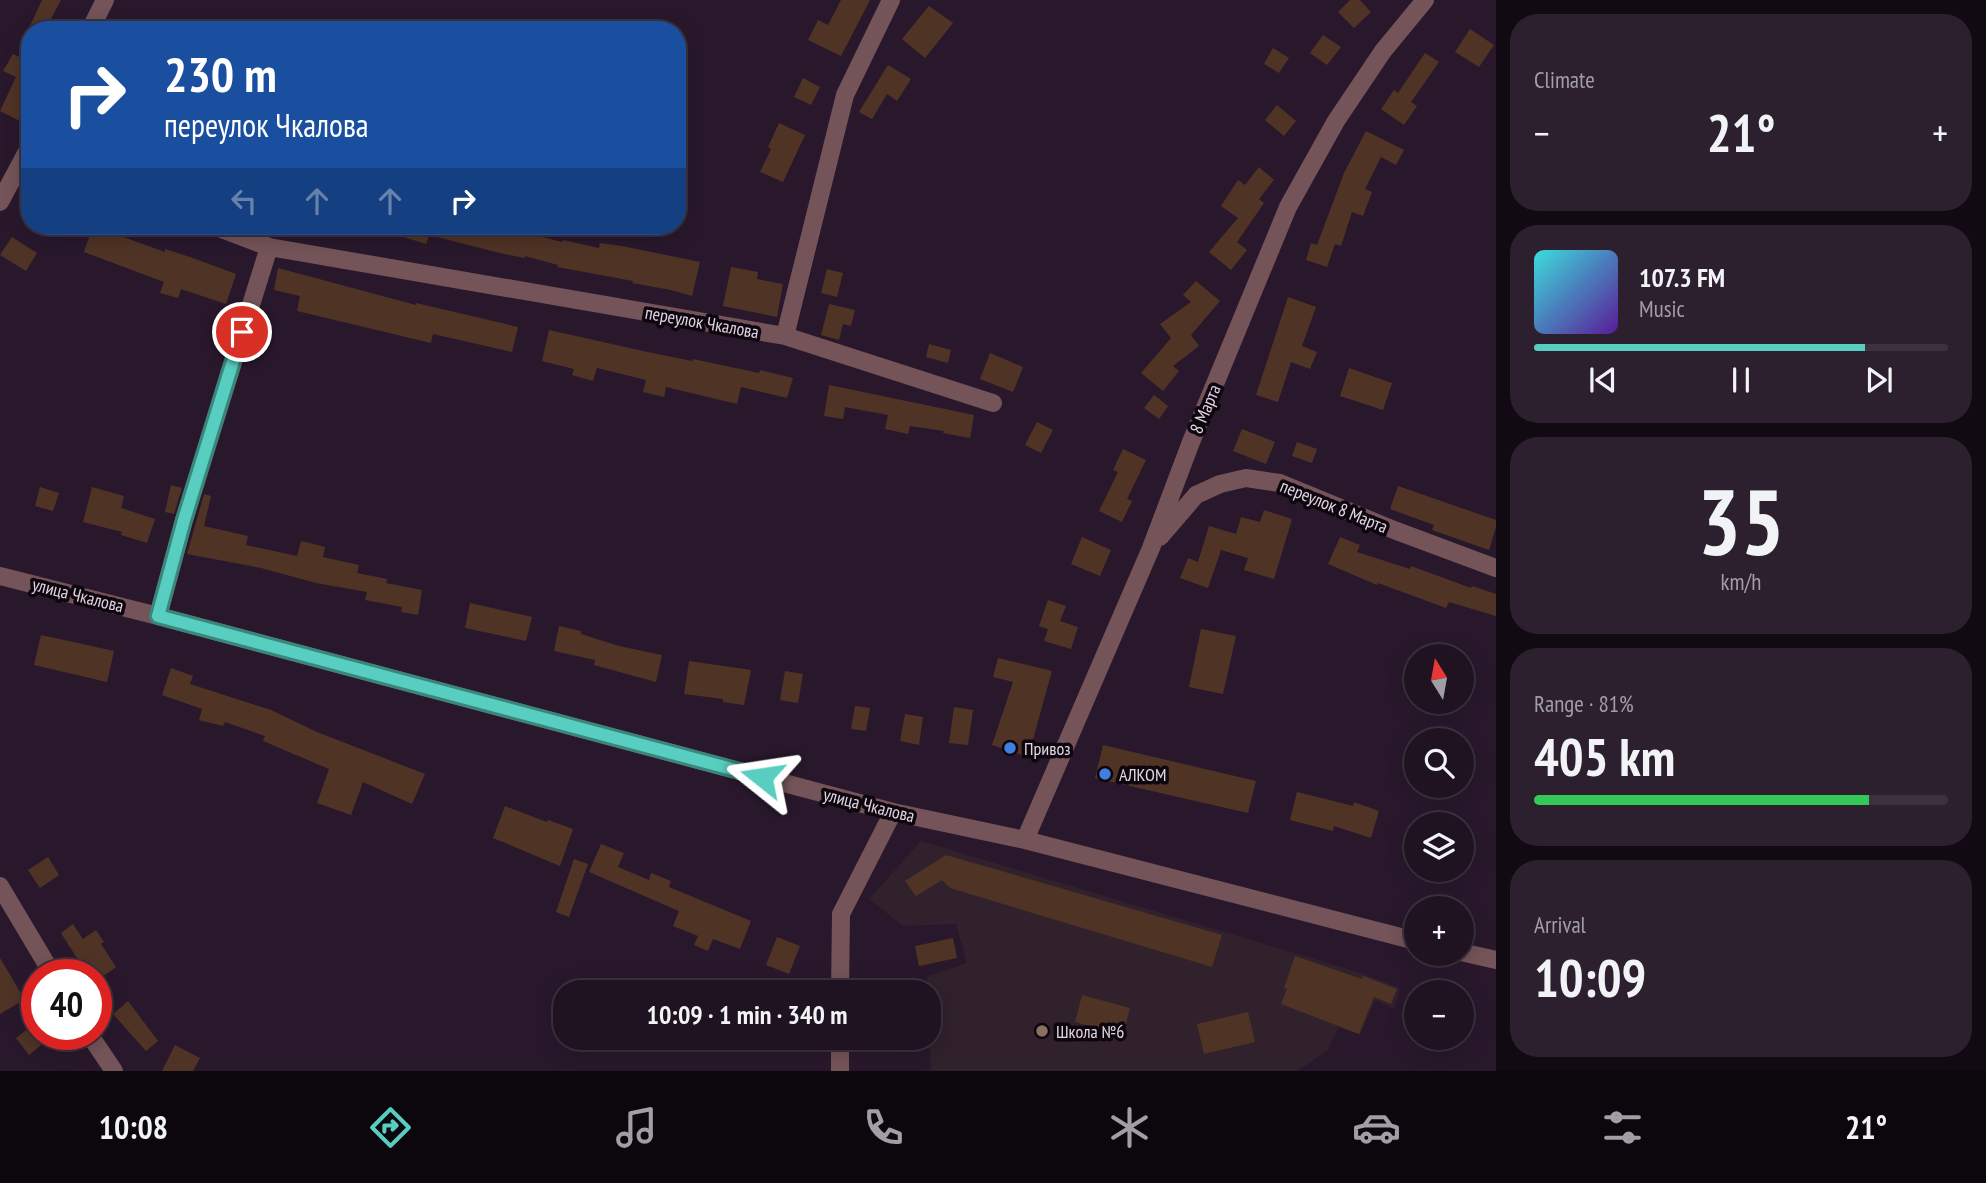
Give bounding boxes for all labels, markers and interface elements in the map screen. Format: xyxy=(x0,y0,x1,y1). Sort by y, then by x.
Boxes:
text: 230 m xyxy=(164,42,277,106)
icon: right xyxy=(49,49,140,140)
text: Climate xyxy=(1534,65,1595,94)
text: 21° xyxy=(1707,99,1775,166)
text: переулок Чкалова xyxy=(164,104,369,146)
text: − xyxy=(1534,108,1550,157)
text: + xyxy=(1932,108,1948,157)
icon: left xyxy=(225,182,263,220)
icon: ahead xyxy=(298,182,336,220)
icon: ahead xyxy=(371,182,409,220)
icon: right xyxy=(444,182,482,220)
text: 107.3 FM xyxy=(1639,261,1725,294)
text: Music xyxy=(1639,294,1685,323)
street label: переулок Чкалова xyxy=(643,301,761,343)
pin xyxy=(212,302,272,362)
icon: arrive xyxy=(223,313,261,351)
icon: previous xyxy=(1584,361,1622,399)
icon: pause xyxy=(1722,361,1760,399)
icon: next xyxy=(1860,361,1898,399)
street label: 8 Марта xyxy=(1184,381,1226,437)
text: 35 xyxy=(1698,462,1785,580)
street label: переулок 8 Марта xyxy=(1277,474,1391,538)
text: km/h xyxy=(1721,567,1761,596)
street label: улица Чкалова xyxy=(30,573,126,617)
north arrow xyxy=(1404,644,1474,714)
map controls xyxy=(1404,644,1474,1050)
text: Range · 81% xyxy=(1534,689,1634,718)
text: 405 km xyxy=(1534,723,1675,790)
button: search xyxy=(1404,728,1474,798)
place label: Привоз xyxy=(1024,737,1071,760)
position arrow xyxy=(725,740,799,814)
marker: Привоз xyxy=(1002,740,1018,756)
place label: АЛКОМ xyxy=(1119,763,1166,786)
marker: АЛКОМ xyxy=(1097,766,1113,782)
street label: улица Чкалова xyxy=(821,783,917,827)
button: layers xyxy=(1404,812,1474,882)
button: + xyxy=(1404,896,1474,966)
text: Arrival xyxy=(1534,910,1586,939)
text: 10:09 xyxy=(1534,944,1646,1011)
speed limit sign: 40 xyxy=(21,959,112,1050)
button: − xyxy=(1404,980,1474,1050)
text: 10:09 · 1 min · 340 m xyxy=(647,998,847,1031)
place label: Школа №6 xyxy=(1056,1020,1124,1043)
marker: Школа №6 xyxy=(1034,1023,1050,1039)
icon: directions xyxy=(366,1103,415,1152)
icon: music xyxy=(612,1103,661,1152)
icon: phone xyxy=(859,1103,908,1152)
icon: climate xyxy=(1105,1103,1154,1152)
icon: car xyxy=(1352,1103,1401,1152)
icon: filters xyxy=(1598,1103,1647,1152)
text: 10:08 xyxy=(99,1106,168,1148)
text: 21° xyxy=(1845,1106,1887,1148)

